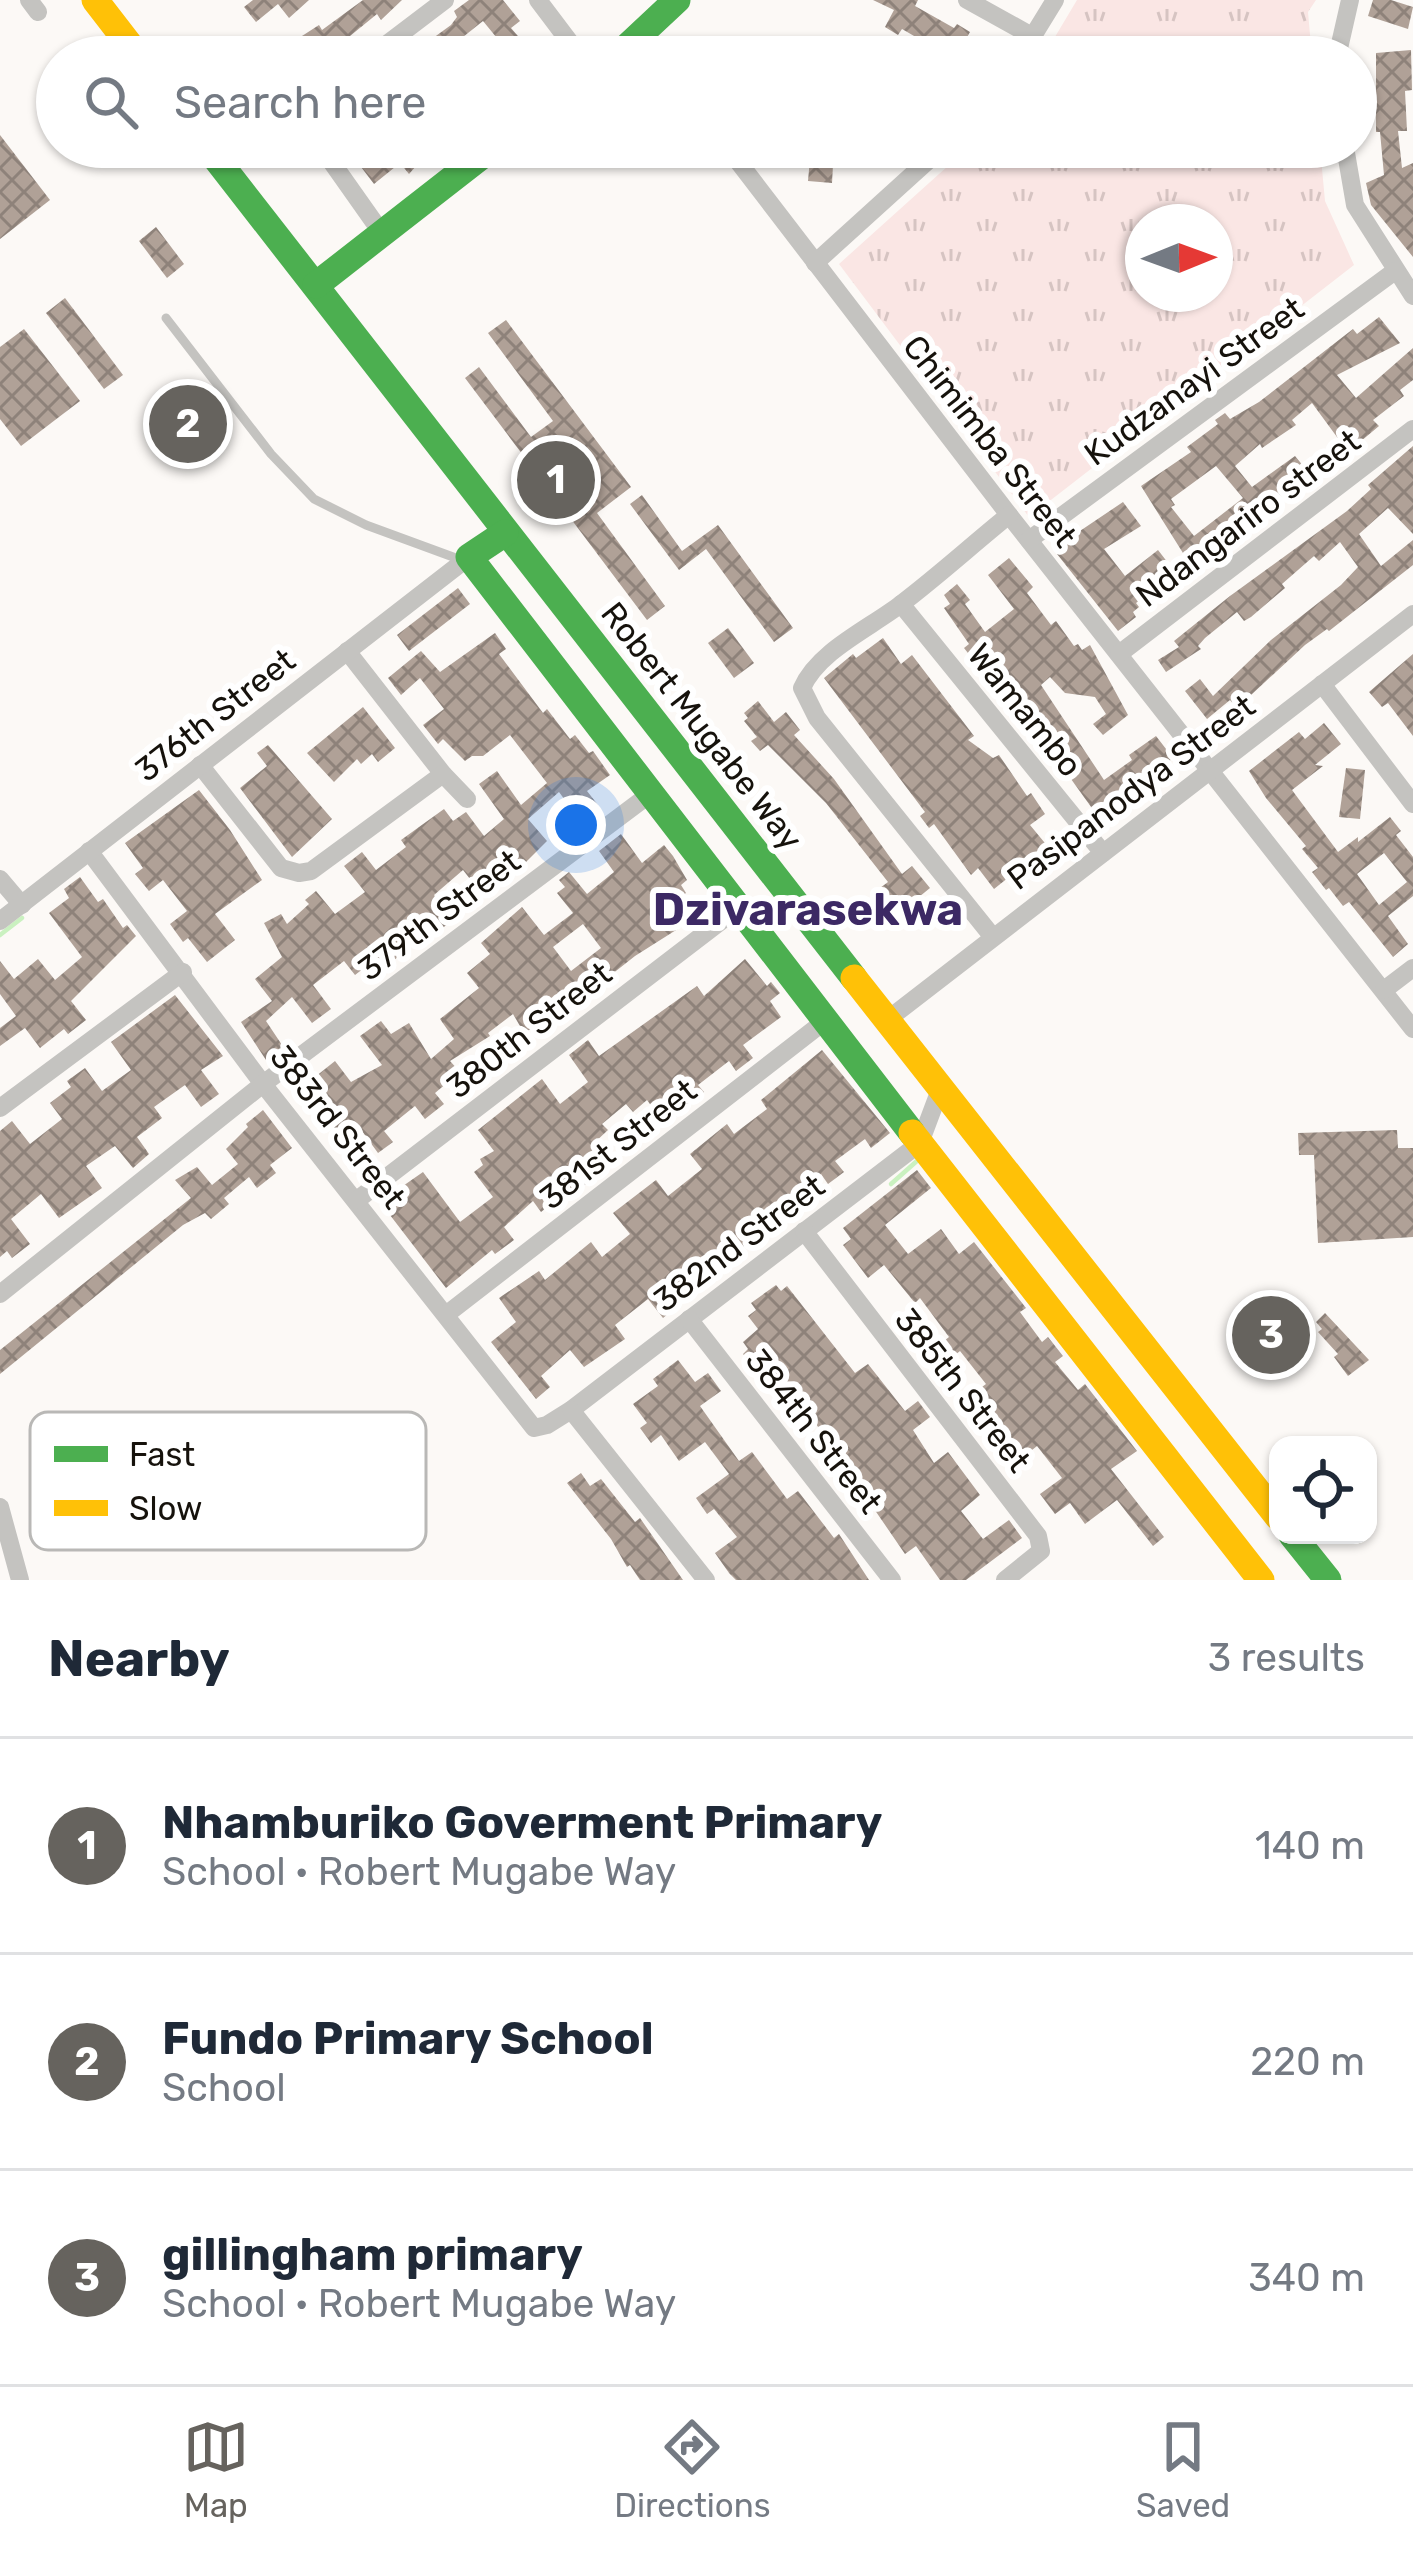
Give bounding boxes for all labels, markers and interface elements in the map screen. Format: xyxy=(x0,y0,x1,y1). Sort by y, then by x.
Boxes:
search box xyxy=(36,36,1377,168)
icon: search xyxy=(78,69,144,135)
text: Search here xyxy=(174,76,426,129)
north arrow xyxy=(1125,204,1233,312)
street label: Kudzanayi Street xyxy=(1077,288,1311,474)
street label: Chimimba Street xyxy=(895,327,1085,555)
pin: 2 xyxy=(149,379,227,469)
street label: Ndangariro street xyxy=(1128,421,1368,615)
pin: 1 xyxy=(517,435,595,525)
street label: Robert Mugabe Way xyxy=(593,594,811,858)
street label: Wamambo xyxy=(960,636,1090,784)
street label: 376th Street xyxy=(127,640,303,790)
street label: Pasipanodya Street xyxy=(1000,686,1262,898)
your location xyxy=(546,795,606,855)
street label: 379th Street xyxy=(350,841,528,989)
district label: Dzivarasekwa xyxy=(653,883,963,936)
street label: 380th Street xyxy=(439,954,619,1106)
street label: 383rd Street xyxy=(262,1038,414,1216)
street label: 381st Street xyxy=(532,1071,704,1217)
street label: 382nd Street xyxy=(646,1166,832,1320)
pin: 3 xyxy=(1232,1290,1310,1380)
street label: 385th Street xyxy=(887,1300,1039,1480)
street label: 384th Street xyxy=(738,1341,890,1521)
legend xyxy=(30,1412,426,1550)
text: Fast xyxy=(129,1435,195,1474)
map controls xyxy=(1269,1436,1377,1544)
button: locate xyxy=(1269,1436,1377,1544)
text: Slow xyxy=(129,1489,203,1528)
text: Nearby xyxy=(48,1628,230,1689)
text: 3 results xyxy=(1208,1635,1365,1681)
text: Nhamburiko Goverment Primary xyxy=(162,1796,882,1849)
text: 1 xyxy=(77,1823,97,1869)
text: 140 m xyxy=(1255,1823,1365,1869)
text: School · Robert Mugabe Way xyxy=(162,1849,676,1895)
text: Fundo Primary School xyxy=(162,2012,654,2065)
text: 2 xyxy=(74,2039,100,2085)
text: 220 m xyxy=(1250,2039,1365,2085)
text: School xyxy=(162,2065,286,2111)
text: gillingham primary xyxy=(162,2228,583,2281)
text: 3 xyxy=(74,2255,100,2301)
text: 340 m xyxy=(1248,2255,1365,2301)
text: School · Robert Mugabe Way xyxy=(162,2281,676,2327)
tab: Map xyxy=(183,2414,249,2525)
tab: Directions xyxy=(614,2414,771,2525)
tab: Saved xyxy=(1136,2414,1230,2525)

